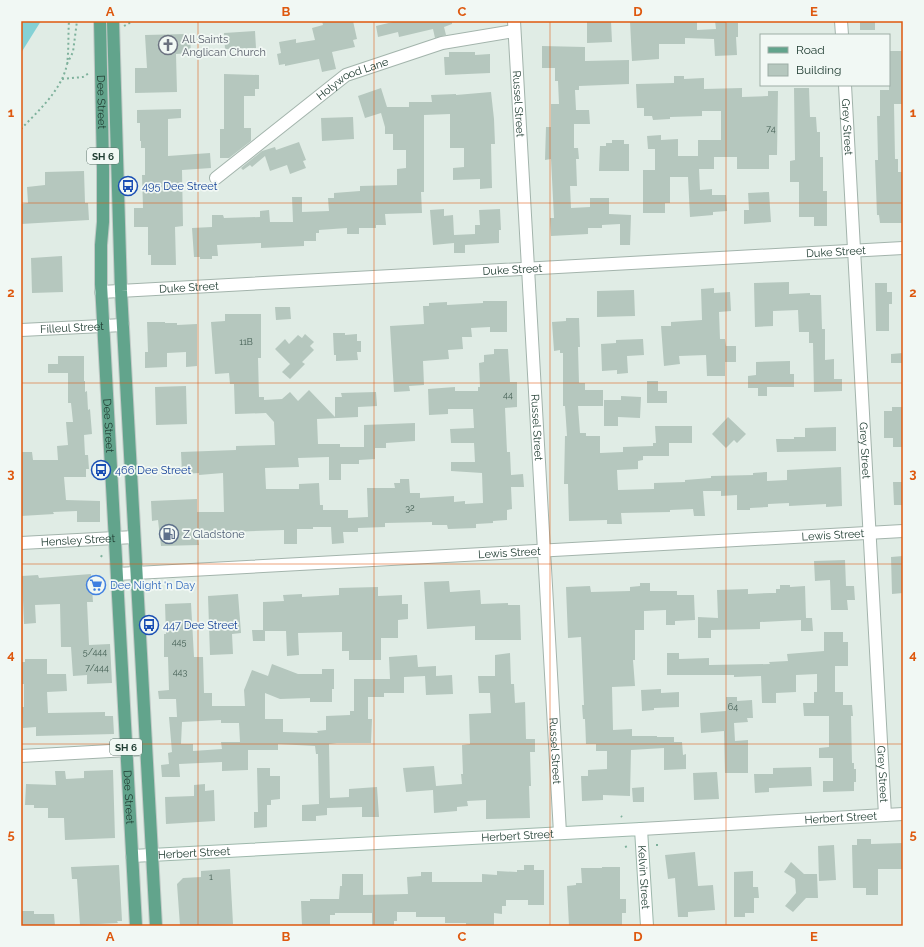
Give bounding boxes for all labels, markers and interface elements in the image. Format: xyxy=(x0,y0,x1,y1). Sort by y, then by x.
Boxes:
text: A xyxy=(106,4,115,19)
text: B xyxy=(282,4,291,19)
text: C xyxy=(458,4,467,19)
text: D xyxy=(633,4,643,19)
text: E xyxy=(810,4,818,19)
place label: All Saints Anglican Church xyxy=(182,33,266,59)
church icon: All Saints Anglican Church xyxy=(157,34,179,56)
legend xyxy=(760,34,890,86)
text: Road xyxy=(796,43,825,57)
street label: Holywood Lane xyxy=(314,55,391,102)
text: Building xyxy=(796,63,842,77)
street label: Russel Street xyxy=(510,70,527,138)
street label: Dee Street xyxy=(95,75,109,130)
street label: Grey Street xyxy=(839,98,855,156)
text: 1 xyxy=(8,105,15,120)
text: 1 xyxy=(910,105,917,120)
house number: 74 xyxy=(766,124,776,134)
road number: SH 6 xyxy=(87,148,119,164)
bus stop icon: 495 Dee Street xyxy=(117,175,139,197)
place label: 495 Dee Street xyxy=(142,180,218,193)
street label: Duke Street xyxy=(806,244,866,260)
street label: Duke Street xyxy=(482,261,543,278)
street label: Duke Street xyxy=(159,279,219,295)
text: 2 xyxy=(7,285,15,300)
text: 2 xyxy=(909,285,917,300)
street label: Filleul Street xyxy=(40,319,104,336)
house number: 11B xyxy=(239,337,253,347)
house number: 44 xyxy=(503,390,513,400)
street label: Russel Street xyxy=(529,394,545,461)
street label: Dee Street xyxy=(101,398,117,453)
street label: Grey Street xyxy=(857,422,873,480)
bus stop icon: 466 Dee Street xyxy=(90,459,112,481)
place label: 466 Dee Street xyxy=(115,464,191,477)
text: 3 xyxy=(7,466,15,481)
text: 3 xyxy=(909,466,917,481)
house number: 32 xyxy=(405,503,415,513)
fuel station icon: Z Gladstone xyxy=(158,523,180,545)
street label: Lewis Street xyxy=(801,527,865,543)
place label: Z Gladstone xyxy=(183,528,245,541)
street label: Hensley Street xyxy=(40,531,116,548)
street label: Lewis Street xyxy=(478,544,541,561)
supermarket icon: Dee Night ‘n Day xyxy=(85,574,107,596)
place label: Dee Night ‘n Day xyxy=(110,579,195,592)
bus stop icon: 447 Dee Street xyxy=(138,614,160,636)
place label: 447 Dee Street xyxy=(163,619,238,632)
house number: 445 xyxy=(172,637,186,647)
text: 4 xyxy=(7,647,15,662)
house number: 5/444 xyxy=(83,647,107,657)
text: 4 xyxy=(909,647,917,662)
house number: 7/444 xyxy=(85,663,109,673)
house number: 443 xyxy=(173,667,188,677)
house number: 64 xyxy=(728,702,738,712)
street label: Russel Street xyxy=(547,717,564,785)
road number: SH 6 xyxy=(110,739,142,755)
street label: Grey Street xyxy=(875,745,891,803)
street label: Dee Street xyxy=(121,770,137,825)
street label: Herbert Street xyxy=(804,809,878,826)
text: 5 xyxy=(7,827,15,842)
street label: Herbert Street xyxy=(481,827,554,844)
text: 5 xyxy=(909,827,917,842)
street label: Herbert Street xyxy=(157,844,231,861)
street label: Kelvin Street xyxy=(636,845,652,910)
house number: 1 xyxy=(209,872,213,882)
text: A xyxy=(106,929,115,944)
text: B xyxy=(282,929,291,944)
text: C xyxy=(458,929,467,944)
text: D xyxy=(633,929,643,944)
text: E xyxy=(810,929,818,944)

